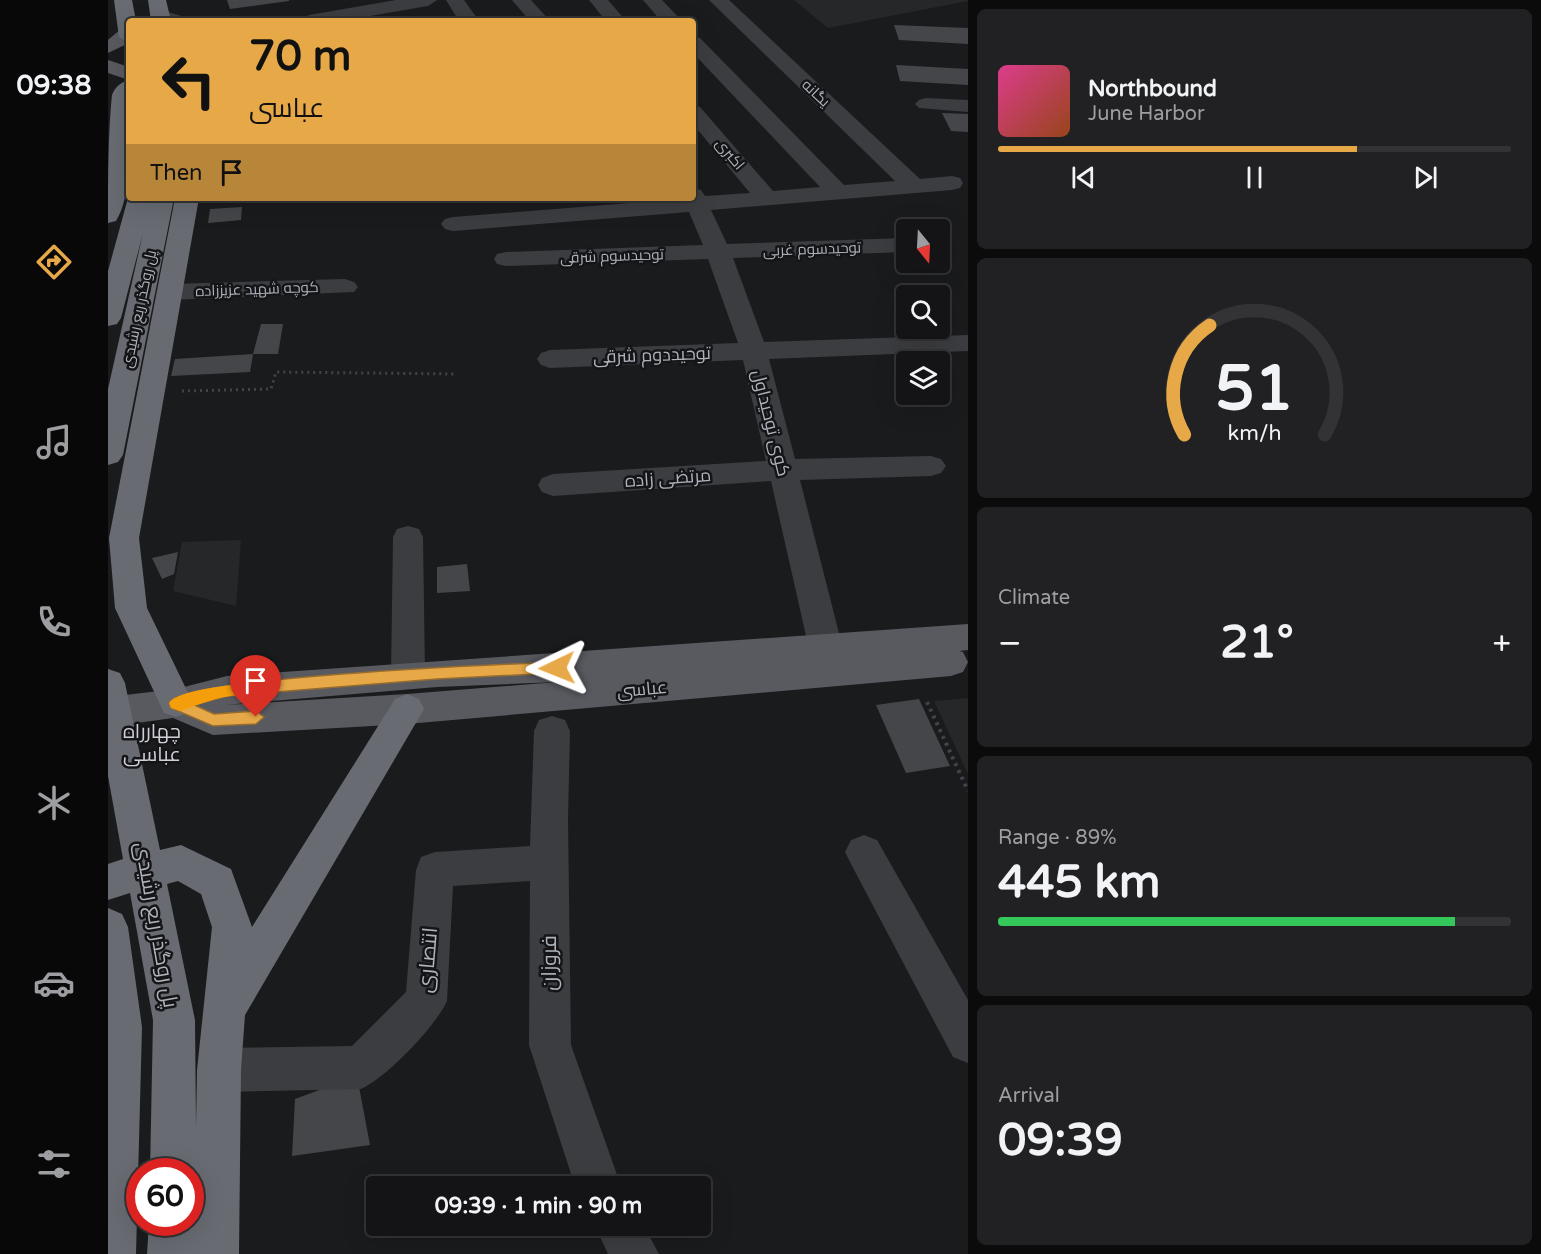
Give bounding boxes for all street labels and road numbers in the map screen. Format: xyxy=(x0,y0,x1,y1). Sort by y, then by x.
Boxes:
street label: یگانه xyxy=(798,76,834,110)
street label: اکبری xyxy=(711,135,748,174)
street label: توحیدسوم غربی xyxy=(762,238,862,261)
street label: توحیدسوم شرقی xyxy=(560,245,664,268)
street label: پل روگذر ربع رشیدی xyxy=(118,248,162,370)
street label: کوچه شهید عزیززاده xyxy=(195,278,319,301)
street label: توحیددوم شرقی xyxy=(593,342,711,369)
street label: کوی توحیداول xyxy=(747,367,795,479)
street label: مرتضی زاده xyxy=(624,464,712,492)
street label: عباسى xyxy=(616,676,668,702)
street label: پل روگذر ربع رشیدی xyxy=(128,840,183,1010)
street label: انتصاری xyxy=(413,926,443,994)
street label: فروزان xyxy=(537,935,562,991)

